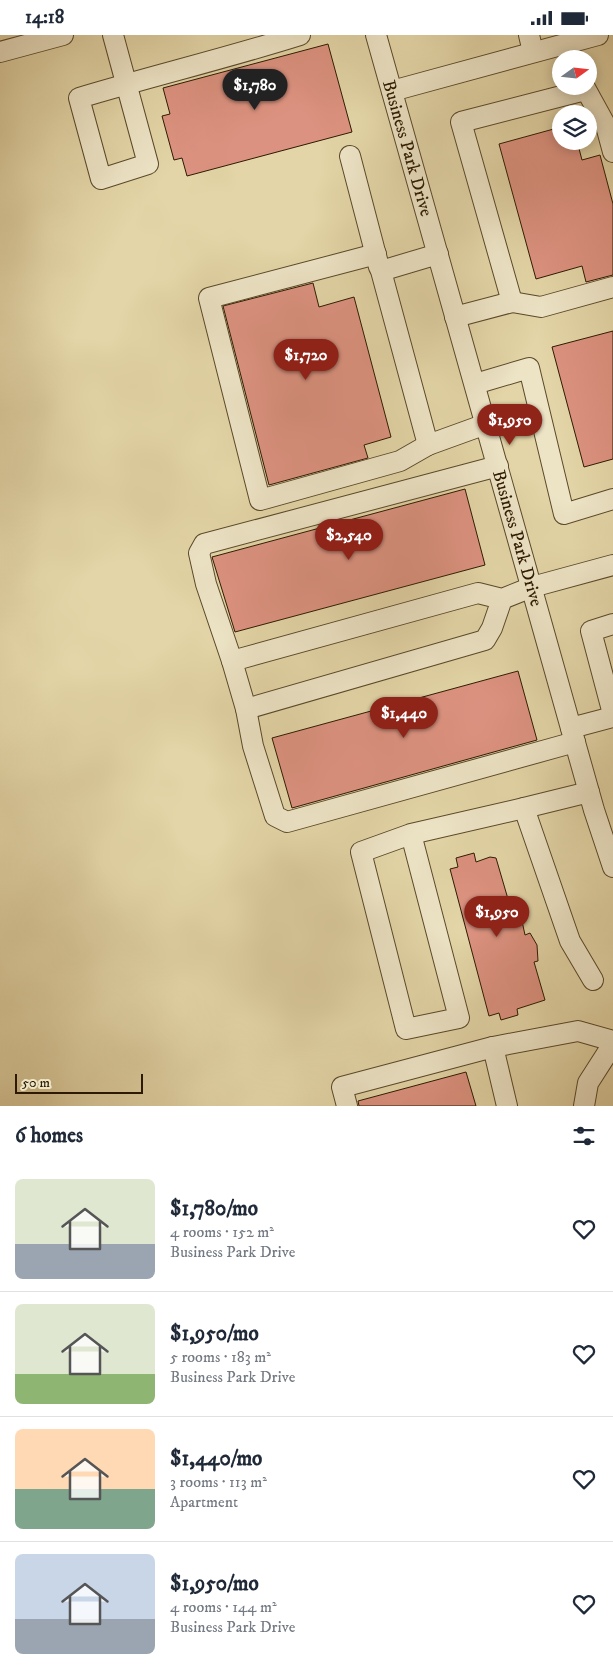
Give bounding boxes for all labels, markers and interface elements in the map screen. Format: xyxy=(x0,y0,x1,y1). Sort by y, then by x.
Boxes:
text: 14:18 xyxy=(25,6,64,29)
north arrow xyxy=(552,50,598,95)
map controls xyxy=(552,50,597,150)
pin: $1,780 xyxy=(214,69,296,111)
text: $1,780 xyxy=(234,75,276,95)
street label: Business Park Drive xyxy=(377,77,437,219)
button: layers xyxy=(552,105,597,150)
pin: $1,720 xyxy=(265,339,347,381)
text: $1,720 xyxy=(285,345,327,365)
pin: $1,950 xyxy=(469,403,551,446)
text: $1,950 xyxy=(488,410,532,430)
street label: Business Park Drive xyxy=(487,467,547,609)
pin: $2,540 xyxy=(308,519,390,561)
text: $2,540 xyxy=(326,525,372,545)
pin: $1,440 xyxy=(363,697,445,739)
text: $1,440 xyxy=(381,703,427,723)
pin: $1,950 xyxy=(456,895,538,938)
text: $1,950 xyxy=(475,902,519,922)
scale bar xyxy=(15,1071,142,1094)
text: 50 m xyxy=(22,1074,50,1092)
icon: filters xyxy=(570,1122,598,1150)
text: 6 homes xyxy=(15,1123,83,1149)
text: $1,780/mo xyxy=(170,1196,258,1222)
icon: home xyxy=(55,1199,115,1259)
icon: heart xyxy=(570,1215,598,1243)
text: 4 rooms · 152 m² xyxy=(170,1222,274,1242)
text: Business Park Drive xyxy=(170,1242,295,1262)
text: $1,950/mo xyxy=(170,1321,259,1347)
icon: home xyxy=(55,1324,115,1384)
icon: heart xyxy=(570,1340,598,1368)
text: 5 rooms · 183 m² xyxy=(170,1347,271,1367)
text: Business Park Drive xyxy=(170,1367,295,1387)
text: $1,440/mo xyxy=(170,1446,262,1472)
icon: home xyxy=(55,1449,115,1509)
icon: heart xyxy=(570,1465,598,1493)
text: 3 rooms · 113 m² xyxy=(170,1472,267,1492)
text: Apartment xyxy=(170,1492,238,1512)
text: $1,950/mo xyxy=(170,1571,259,1597)
icon: home xyxy=(55,1574,115,1634)
icon: heart xyxy=(570,1590,598,1618)
text: 4 rooms · 144 m² xyxy=(170,1597,277,1617)
text: Business Park Drive xyxy=(170,1617,295,1637)

